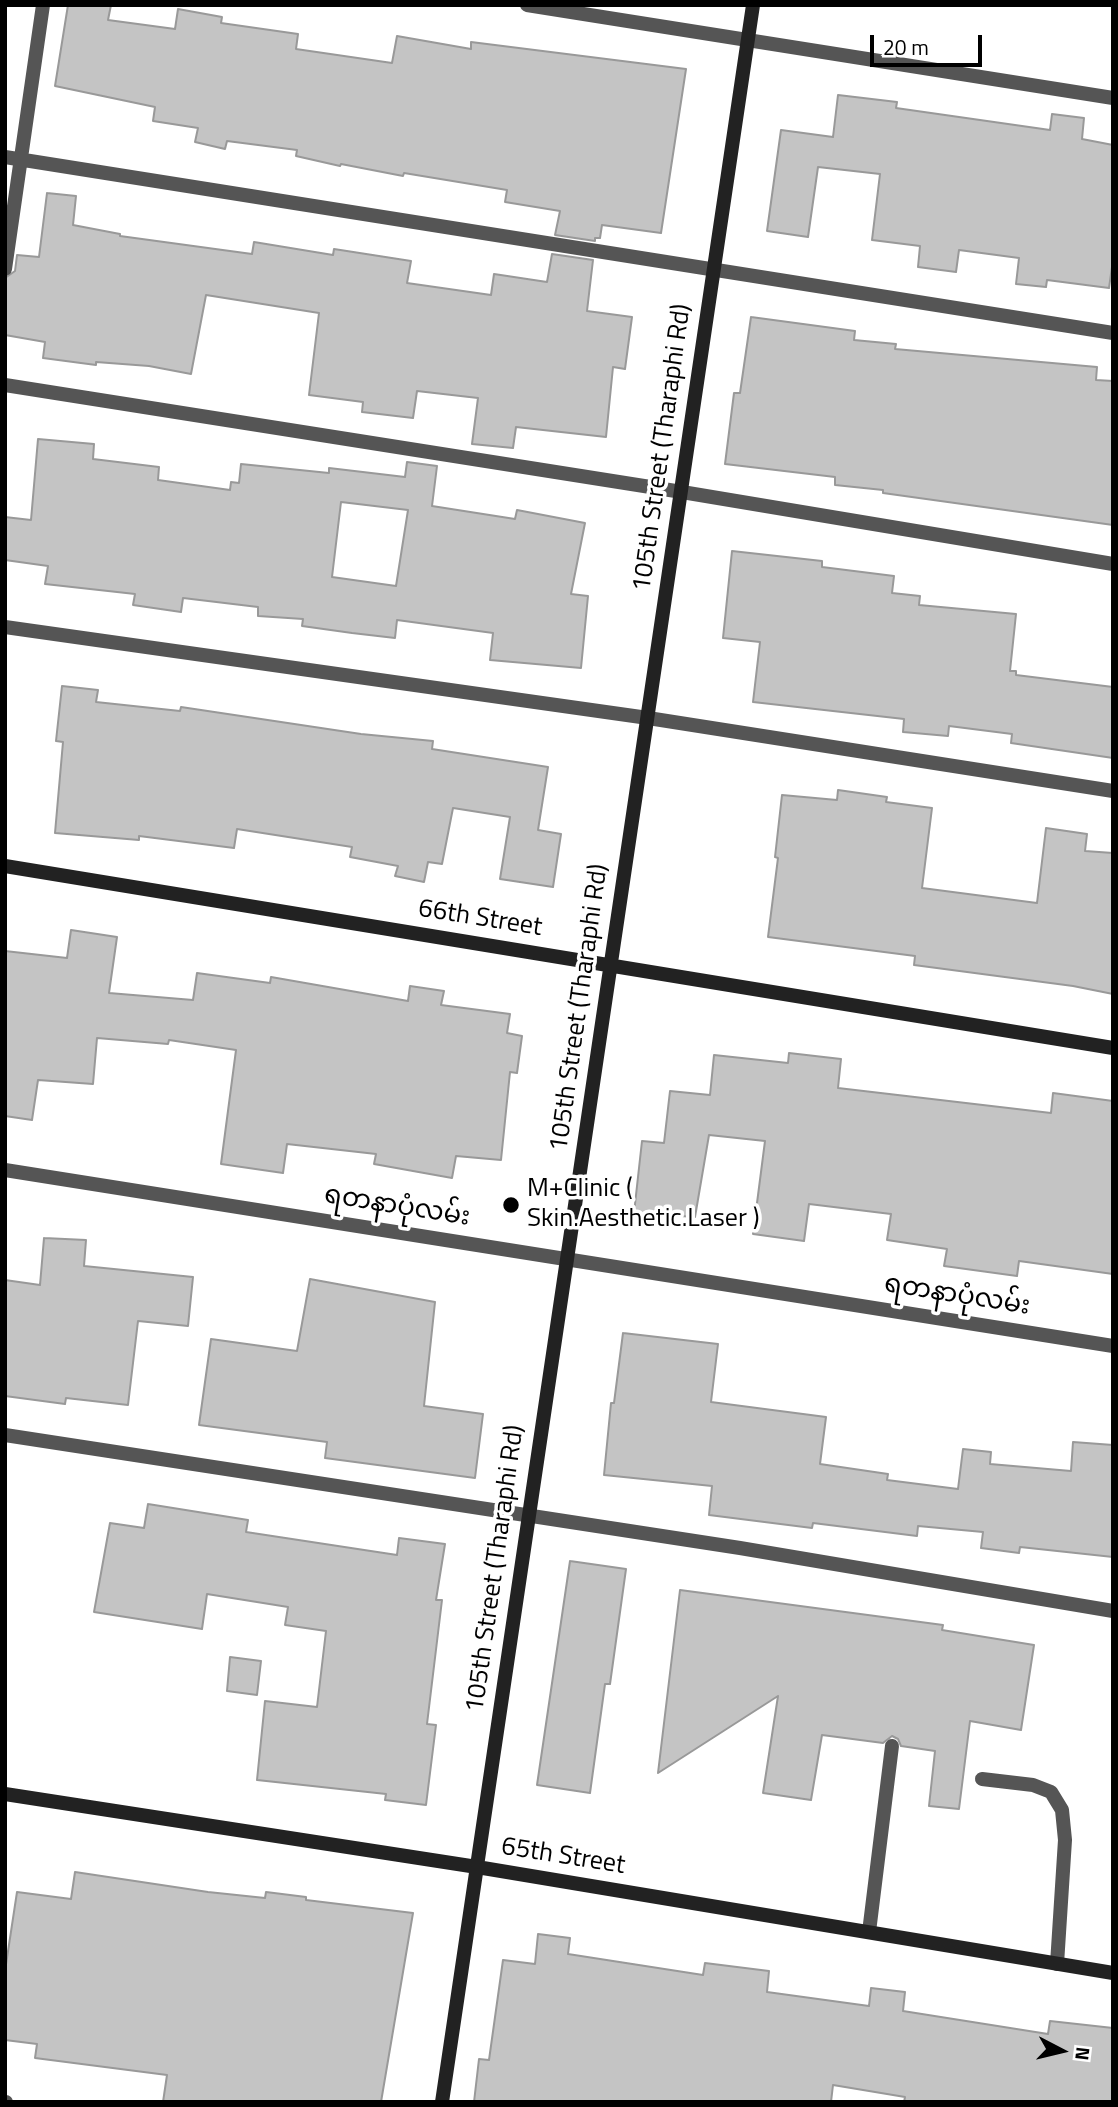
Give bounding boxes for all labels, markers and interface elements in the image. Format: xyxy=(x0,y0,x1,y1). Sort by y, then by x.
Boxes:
scale bar xyxy=(873,21,985,65)
text: 20 m xyxy=(883,31,929,63)
street label: 105th Street (Tharaphi Rd) xyxy=(627,302,699,594)
street label: 105th Street (Tharaphi Rd) xyxy=(544,862,616,1154)
street label: 66th Street xyxy=(416,894,544,944)
place label: M+Clinic ( Skin.Aesthetic.Laser ) xyxy=(527,1174,760,1236)
street label: ရတနာပုံလမ်း xyxy=(322,1180,472,1234)
marker: M+Clinic ( Skin.Aesthetic.Laser ) xyxy=(501,1195,521,1215)
street label: ရတနာပုံလမ်း xyxy=(882,1269,1032,1323)
street label: 105th Street (Tharaphi Rd) xyxy=(460,1423,532,1715)
street label: 65th Street xyxy=(499,1832,627,1882)
north arrow xyxy=(1027,2016,1097,2086)
text: N xyxy=(1068,2045,1099,2062)

